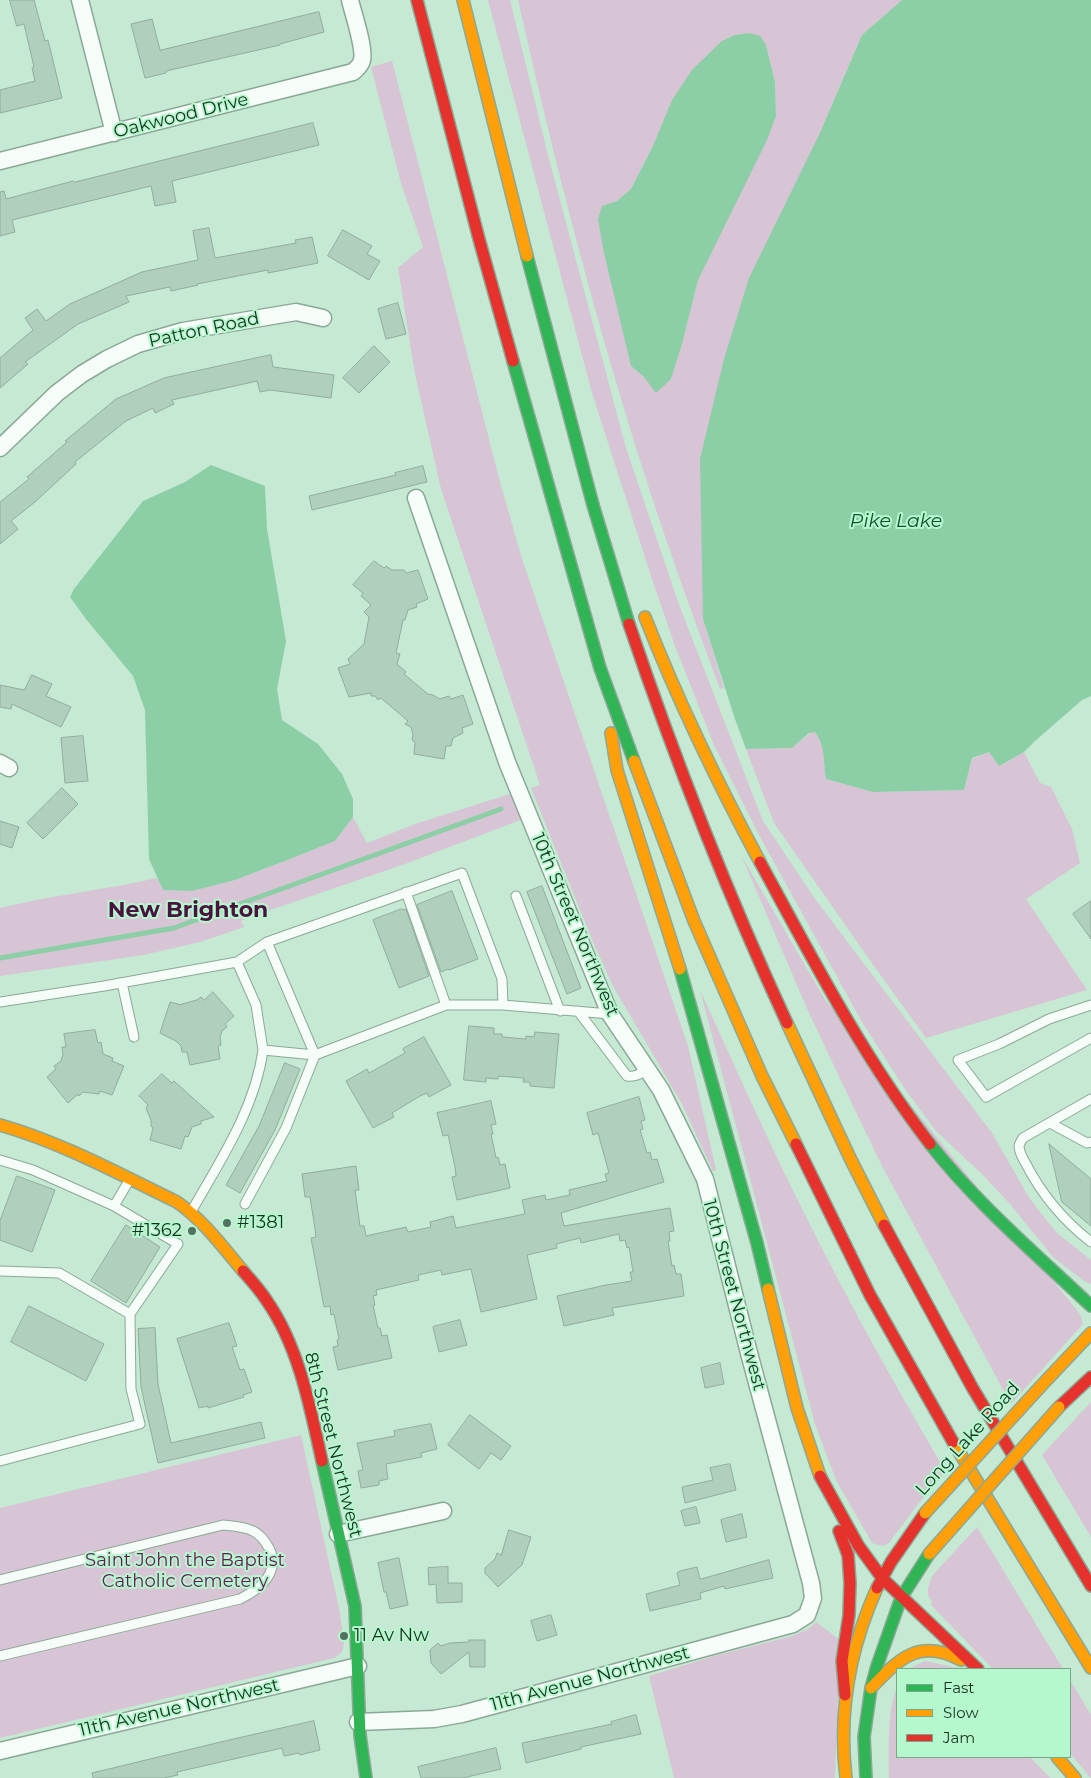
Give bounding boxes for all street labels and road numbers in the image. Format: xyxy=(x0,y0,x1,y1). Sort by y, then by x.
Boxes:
street label: Oakwood Drive xyxy=(111,89,251,143)
street label: Patton Road xyxy=(147,308,261,352)
street label: 10th Street Northwest xyxy=(527,830,623,1020)
street label: 10th Street Northwest xyxy=(698,1197,770,1393)
street label: 8th Street Northwest xyxy=(300,1350,366,1540)
street label: Long Lake Road xyxy=(911,1378,1025,1500)
street label: 11th Avenue Northwest xyxy=(488,1642,692,1716)
street label: 11th Avenue Northwest xyxy=(77,1674,281,1742)

